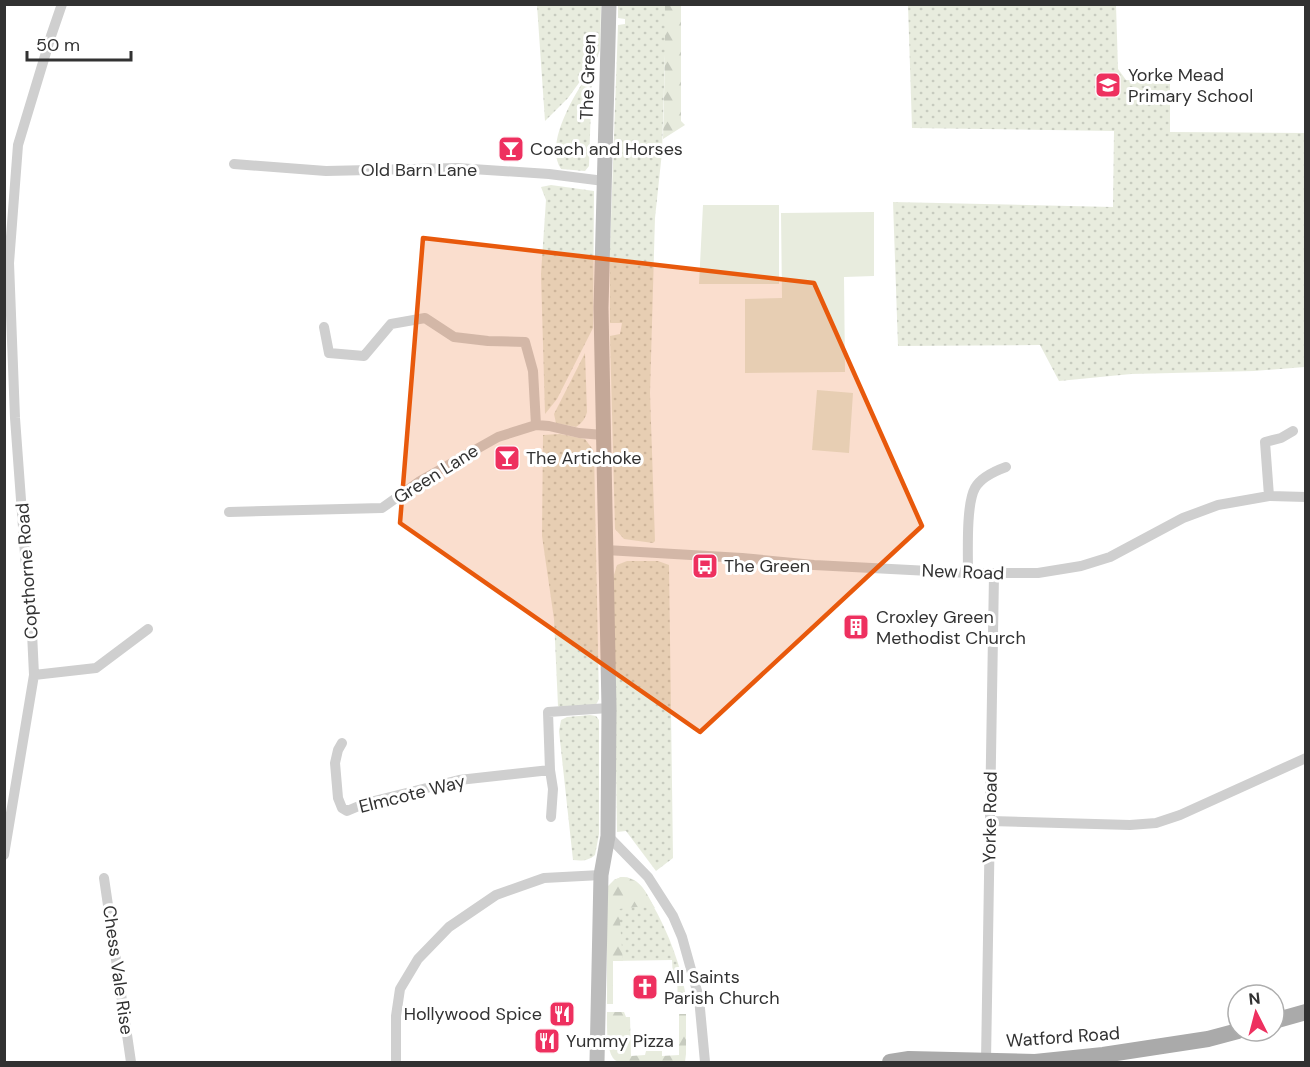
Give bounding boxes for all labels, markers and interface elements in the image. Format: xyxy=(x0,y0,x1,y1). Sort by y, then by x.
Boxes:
scale bar xyxy=(27,24,130,62)
text: 50 m xyxy=(36,33,80,57)
street label: The Green xyxy=(575,34,601,120)
place label: Yorke Mead Primary School xyxy=(1128,63,1253,108)
school or university icon: Yorke Mead Primary School xyxy=(1093,70,1123,100)
bar icon: Coach and Horses xyxy=(496,134,526,164)
place label: Coach and Horses xyxy=(530,137,683,161)
street label: Old Barn Lane xyxy=(361,158,477,182)
street label: Green Lane xyxy=(389,439,483,509)
bar icon: The Artichoke xyxy=(492,443,522,473)
place label: The Artichoke xyxy=(526,446,641,470)
street label: Copthorne Road xyxy=(10,502,44,640)
bus stop icon: The Green xyxy=(690,551,720,581)
place label: The Green xyxy=(724,554,810,578)
street label: New Road xyxy=(921,559,1005,585)
place label: Croxley Green Methodist Church xyxy=(876,605,1026,650)
building icon: Croxley Green Methodist Church xyxy=(841,612,871,642)
street label: Elmcote Way xyxy=(356,769,468,819)
street label: Yorke Road xyxy=(977,771,1003,863)
street label: Chess Vale Rise xyxy=(97,904,139,1036)
place label: All Saints Parish Church xyxy=(664,965,780,1010)
church icon: All Saints Parish Church xyxy=(630,972,660,1002)
north arrow xyxy=(1226,983,1286,1043)
text: N xyxy=(1248,988,1261,1010)
restaurant icon: Hollywood Spice xyxy=(547,999,577,1029)
place label: Hollywood Spice xyxy=(404,1002,542,1026)
street label: Watford Road xyxy=(1005,1021,1121,1053)
restaurant icon: Yummy Pizza xyxy=(532,1026,562,1056)
place label: Yummy Pizza xyxy=(566,1029,674,1053)

